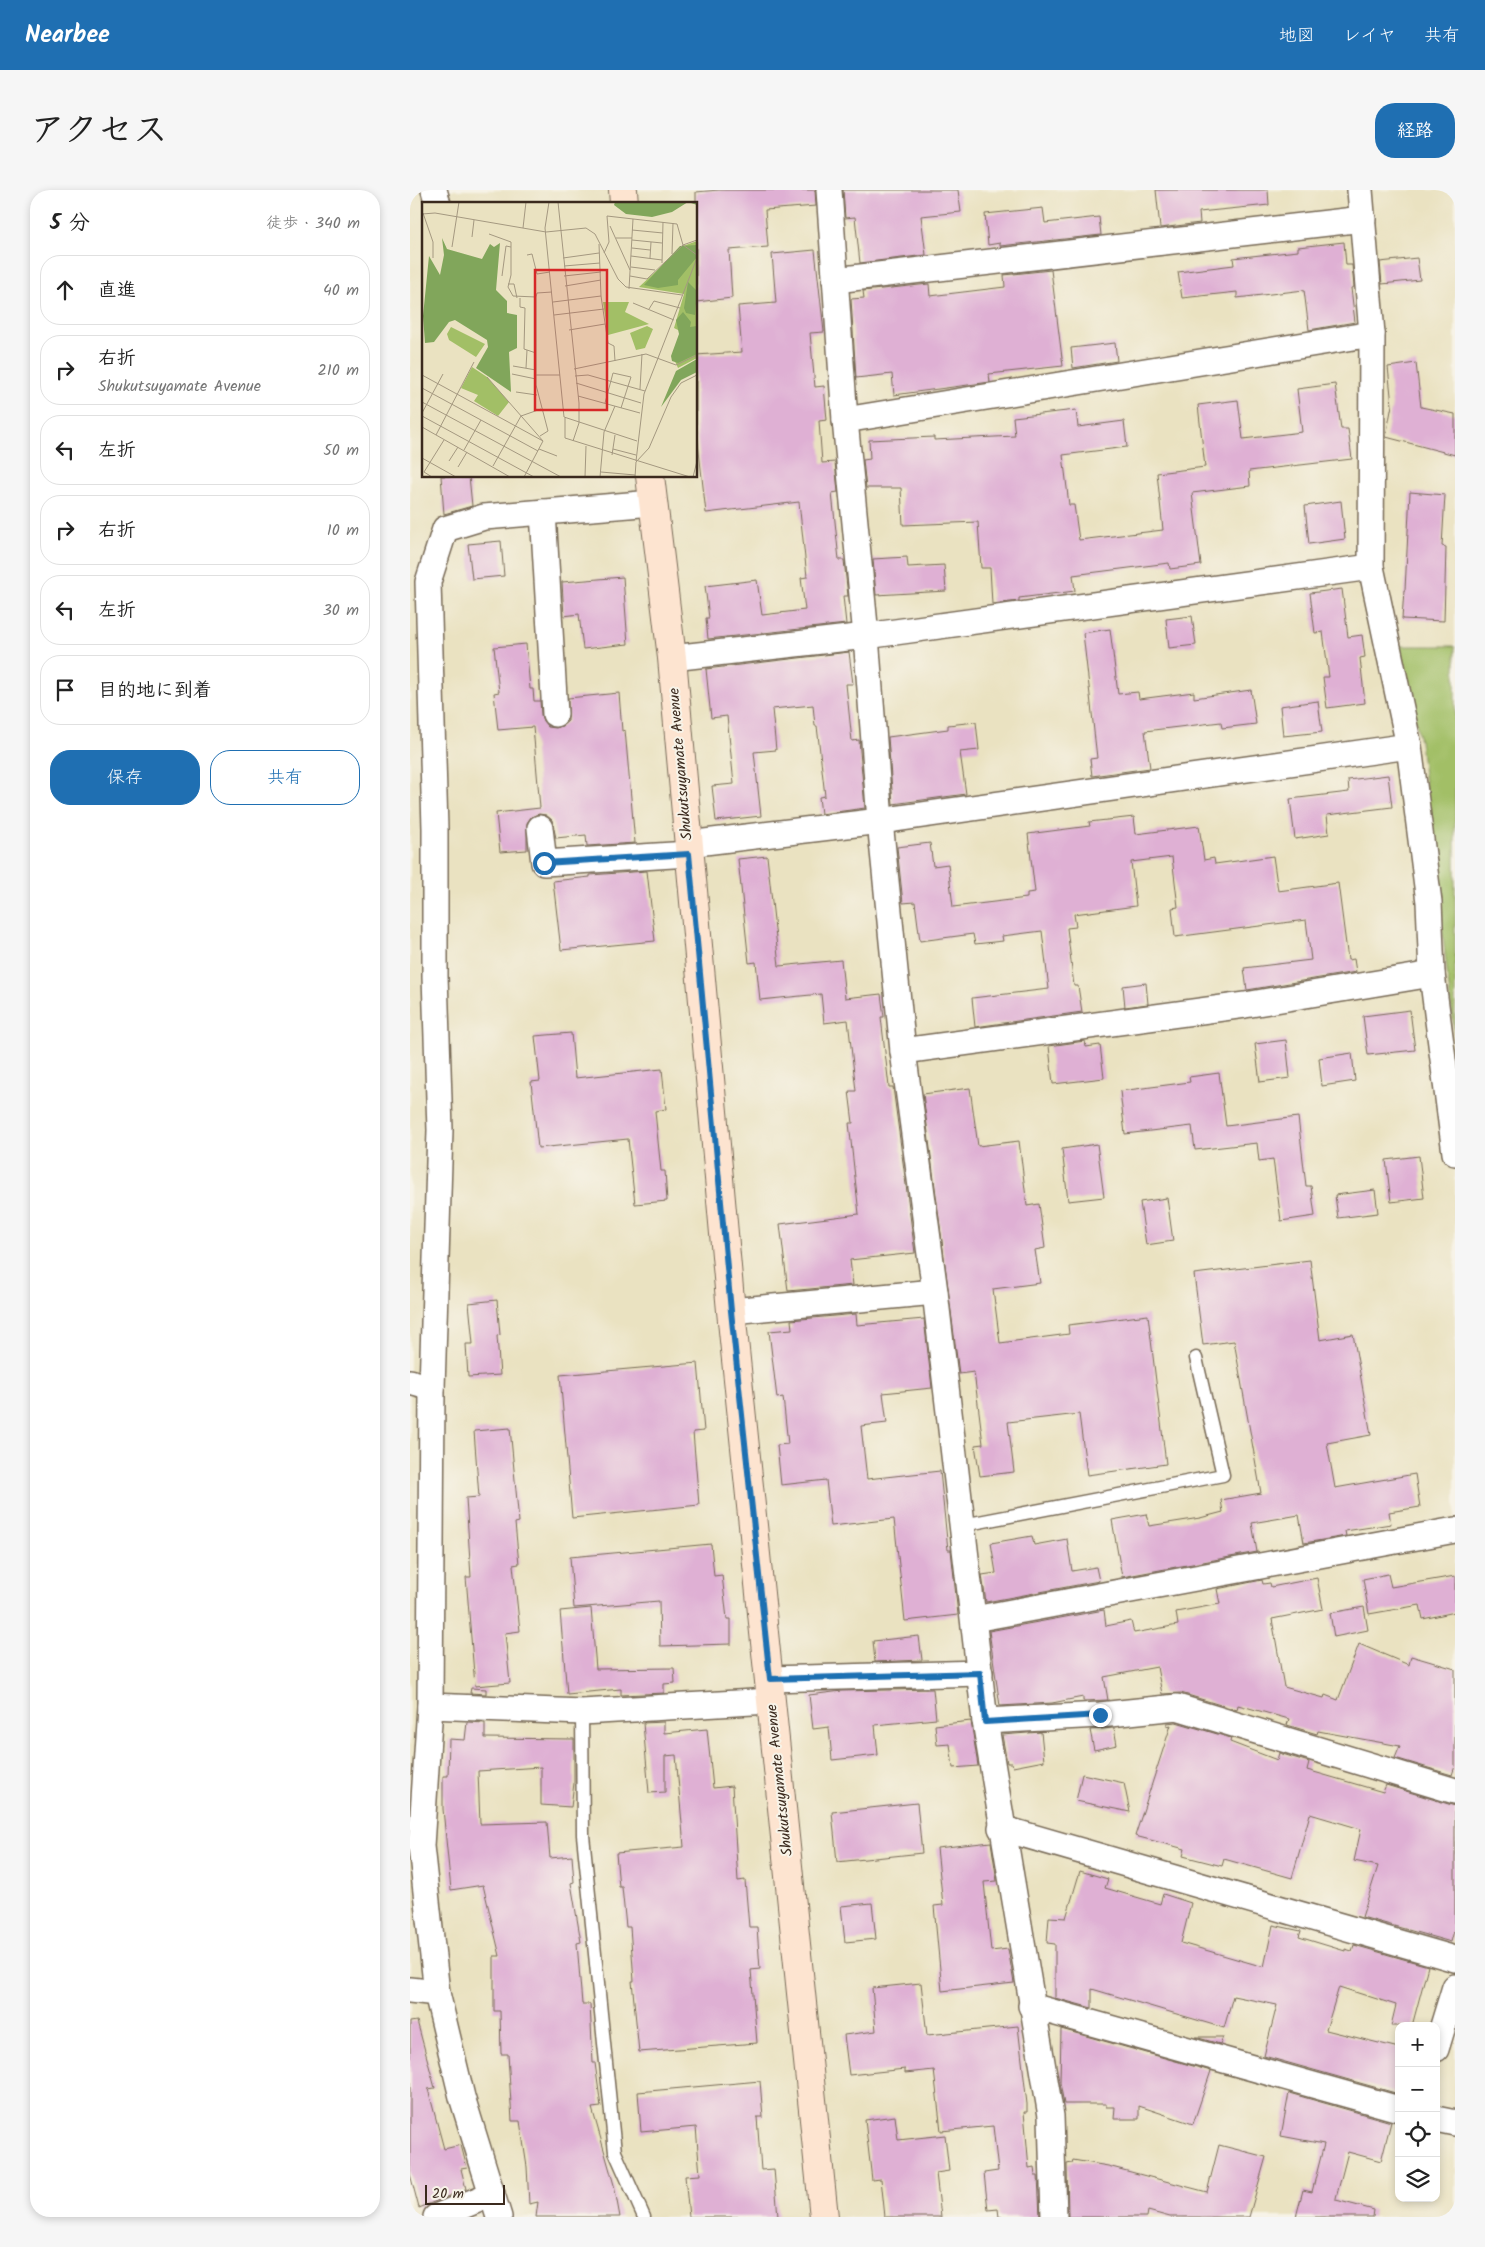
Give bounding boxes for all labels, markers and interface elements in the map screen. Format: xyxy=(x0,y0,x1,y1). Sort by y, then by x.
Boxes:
text: Nearbee xyxy=(25,16,110,55)
text: 地図 xyxy=(1279,22,1315,51)
text: レイヤ xyxy=(1343,22,1396,51)
text: 共有 xyxy=(1424,22,1460,51)
button: 経路 xyxy=(1375,103,1455,158)
text: アクセス xyxy=(30,104,168,160)
inset map xyxy=(422,202,698,478)
text: 5 分 xyxy=(50,207,90,240)
text: 徒歩 · 340 m xyxy=(266,211,360,236)
icon: ahead xyxy=(51,276,79,304)
text: 直進 xyxy=(98,276,136,306)
text: 40 m xyxy=(323,278,359,303)
text: 右折 xyxy=(98,344,136,374)
icon: right xyxy=(51,356,79,384)
text: 210 m xyxy=(318,358,359,383)
text: Shukutsuyamate Avenue xyxy=(98,374,261,399)
icon: left xyxy=(51,436,79,464)
text: 左折 xyxy=(98,436,136,466)
text: 50 m xyxy=(323,438,359,463)
icon: right xyxy=(51,516,79,544)
text: 右折 xyxy=(98,516,136,546)
text: 10 m xyxy=(327,518,359,543)
icon: left xyxy=(51,596,79,624)
text: 左折 xyxy=(98,596,136,626)
text: 30 m xyxy=(323,598,359,623)
icon: arrive xyxy=(51,676,79,704)
text: 目的地に到着 xyxy=(98,676,212,706)
street label: Shukutsuyamate Avenue xyxy=(662,687,700,841)
button: 保存 xyxy=(50,750,200,805)
button: 共有 xyxy=(210,750,360,805)
route start xyxy=(533,852,556,875)
street label: Shukutsuyamate Avenue xyxy=(760,1703,800,1857)
route end xyxy=(1089,1704,1112,1727)
map controls xyxy=(1395,2022,1440,2202)
button: + xyxy=(1395,2022,1440,2067)
button: − xyxy=(1395,2067,1440,2112)
button: locate xyxy=(1395,2112,1440,2157)
button: layers xyxy=(1395,2157,1440,2202)
scale bar xyxy=(425,2182,505,2205)
text: 20 m xyxy=(432,2183,464,2205)

